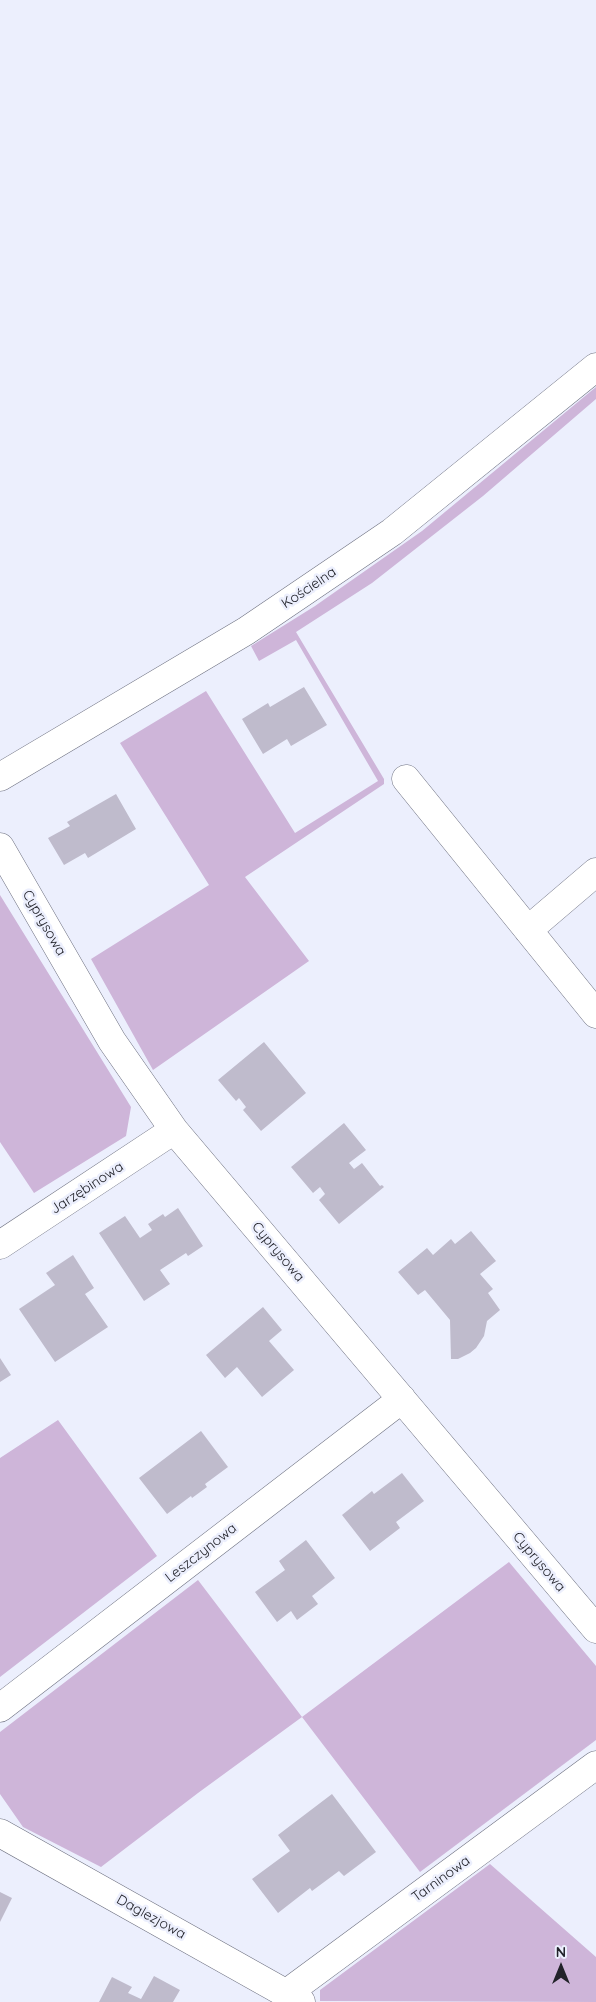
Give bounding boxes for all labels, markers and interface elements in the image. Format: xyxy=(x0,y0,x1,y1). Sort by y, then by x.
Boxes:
street label: Kościelna xyxy=(279,564,339,612)
street label: Cyprysowa xyxy=(19,887,69,959)
street label: Jarzębinowa xyxy=(47,1158,127,1218)
street label: Cyprysowa xyxy=(248,1219,308,1285)
street label: Leszczynowa xyxy=(162,1520,240,1586)
street label: Cyprysowa xyxy=(509,1529,569,1595)
street label: Tarninowa xyxy=(409,1852,473,1906)
street label: Daglezjowa xyxy=(114,1891,188,1943)
north arrow xyxy=(536,1942,586,1992)
text: N xyxy=(556,1943,566,1961)

